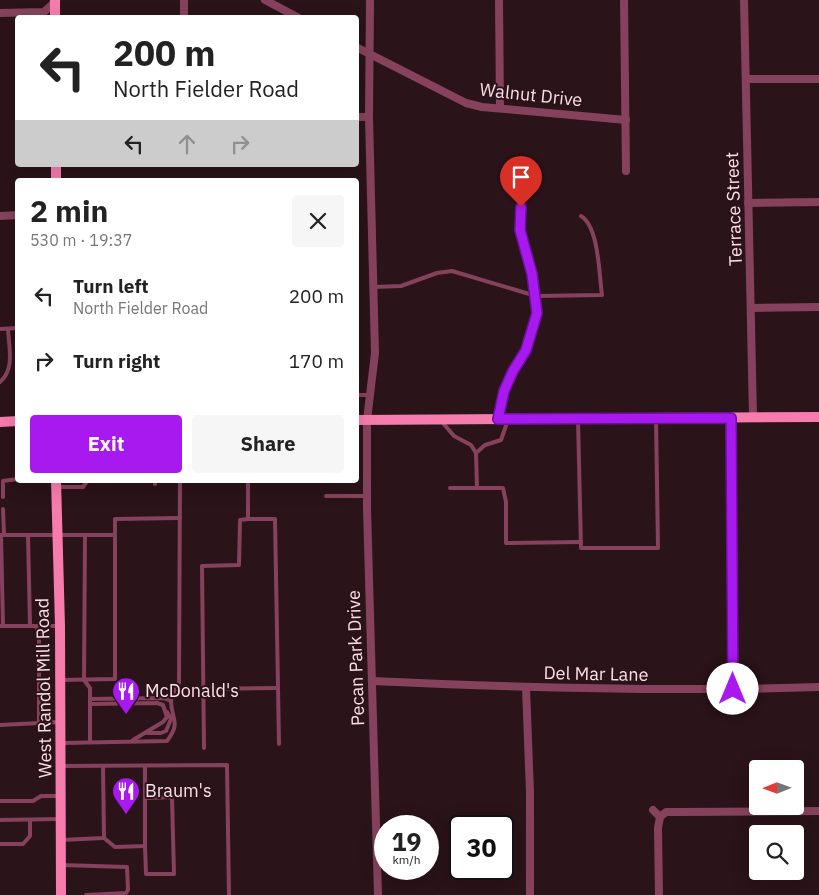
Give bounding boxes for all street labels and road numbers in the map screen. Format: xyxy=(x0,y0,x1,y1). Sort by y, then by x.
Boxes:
street label: Walnut Drive xyxy=(479,78,584,111)
street label: Terrace Street xyxy=(720,152,747,266)
street label: Pecan Park Drive xyxy=(342,590,369,726)
street label: West Randol Mill Road xyxy=(30,598,57,778)
street label: Del Mar Lane xyxy=(543,661,649,686)

